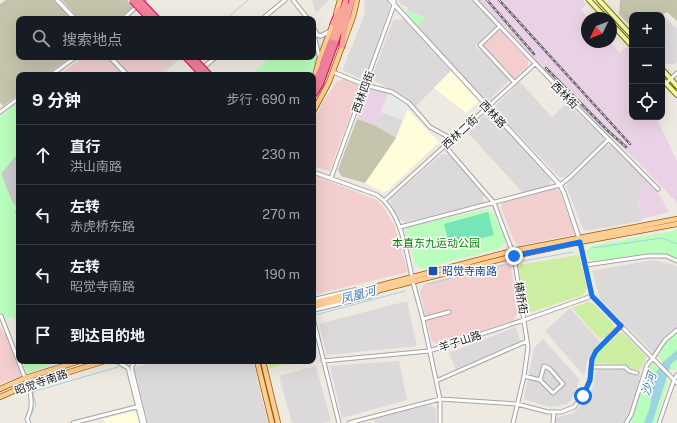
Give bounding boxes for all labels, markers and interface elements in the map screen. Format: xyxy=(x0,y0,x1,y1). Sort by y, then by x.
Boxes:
north arrow xyxy=(581,12,617,48)
map controls xyxy=(629,12,665,120)
button: + xyxy=(629,12,665,48)
search box xyxy=(16,16,316,60)
icon: search xyxy=(30,27,52,49)
text: 搜索地点 xyxy=(62,31,122,48)
button: − xyxy=(629,48,665,84)
street label: 西林四街 xyxy=(350,69,376,115)
street label: 西林街 xyxy=(549,79,581,111)
button: locate xyxy=(629,84,665,120)
text: 9 分钟 xyxy=(32,90,81,110)
text: 步行 · 690 m xyxy=(226,92,300,107)
street label: 西林路 xyxy=(477,98,509,130)
street label: 西林二街 xyxy=(440,113,480,151)
text: 直行 xyxy=(70,138,100,155)
icon: ahead xyxy=(32,144,54,166)
text: 230 m xyxy=(262,147,300,162)
text: 洪山南路 xyxy=(70,159,122,174)
text: 左转 xyxy=(70,198,100,215)
icon: left xyxy=(32,204,54,226)
text: 270 m xyxy=(262,207,300,222)
text: 赤虎桥东路 xyxy=(70,219,135,234)
park label: 本直东九运动公园 xyxy=(392,237,480,249)
route end xyxy=(505,247,523,265)
text: 左转 xyxy=(70,258,100,275)
icon: left xyxy=(32,264,54,286)
marker: 昭觉寺南路 xyxy=(427,265,439,277)
place label: 昭觉寺南路 xyxy=(442,265,497,277)
text: 190 m xyxy=(264,267,300,282)
text: 昭觉寺南路 xyxy=(70,279,135,294)
street label: 横桥街 xyxy=(512,281,530,315)
water label: 凤凰河 xyxy=(339,283,379,306)
icon: arrive xyxy=(32,324,54,346)
text: 到达目的地 xyxy=(70,327,145,344)
street label: 羊子山路 xyxy=(437,328,483,354)
street label: 昭觉寺南路 xyxy=(13,367,69,397)
water label: 沙河 xyxy=(639,369,660,398)
route start xyxy=(574,387,592,405)

